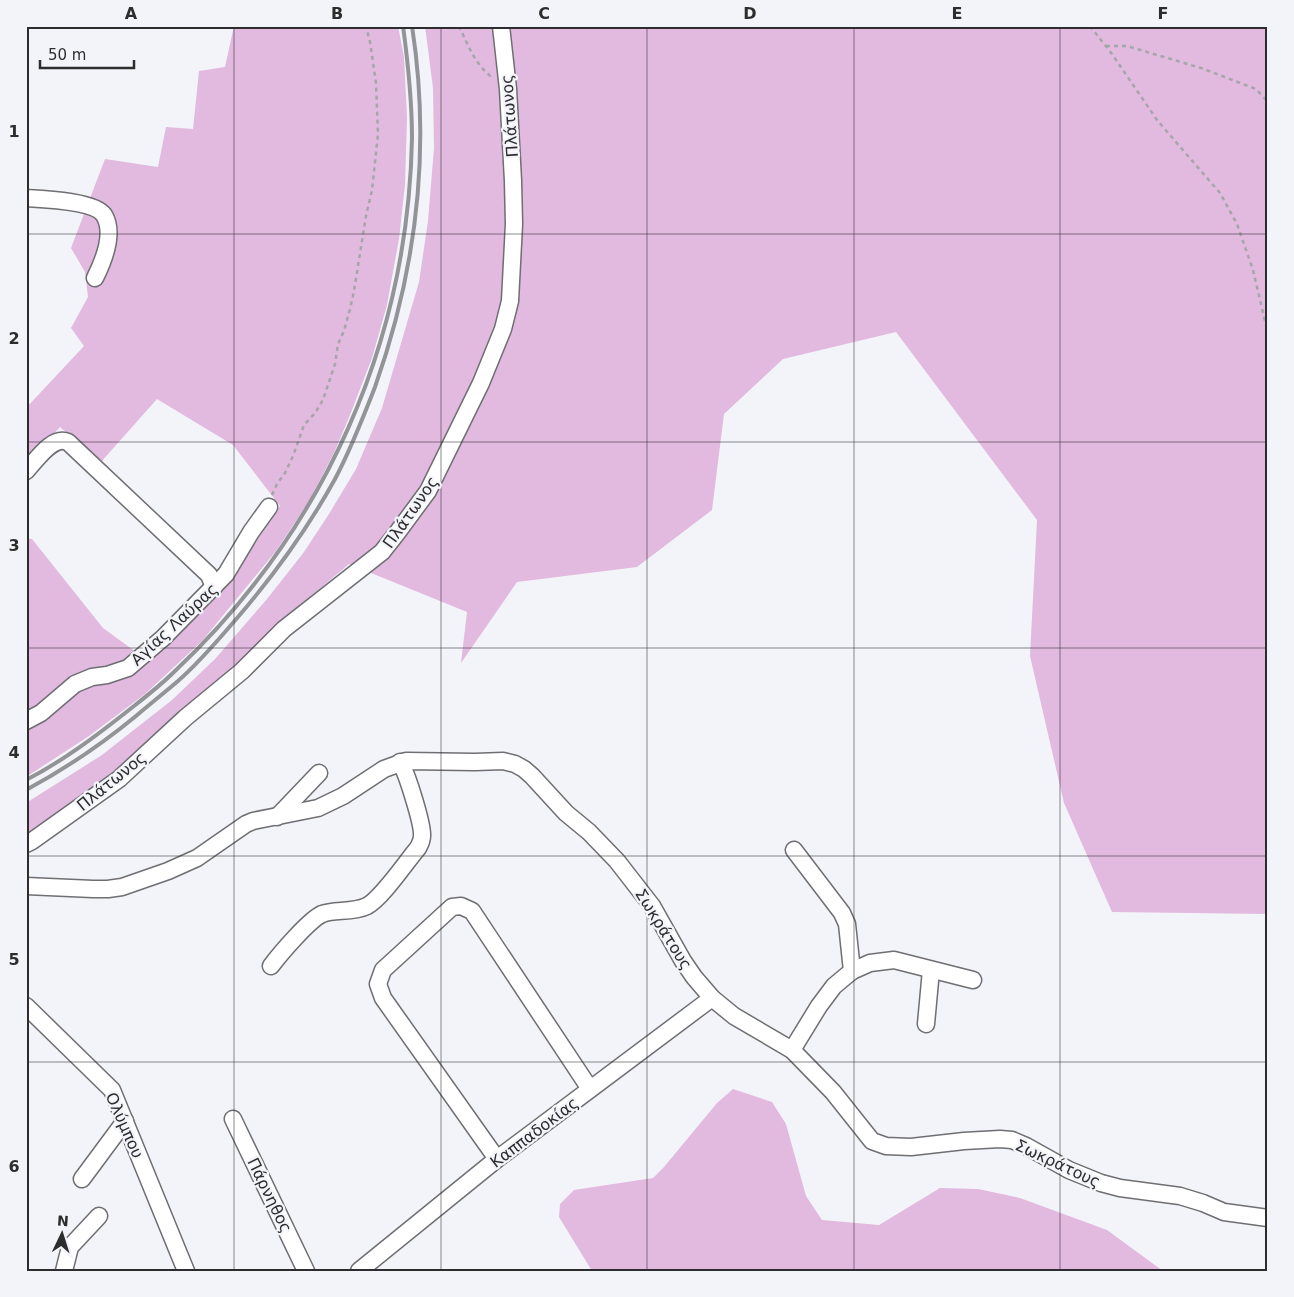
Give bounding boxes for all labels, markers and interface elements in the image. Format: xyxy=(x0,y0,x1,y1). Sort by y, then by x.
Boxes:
text: A xyxy=(125,4,138,23)
text: B xyxy=(331,4,343,23)
text: C xyxy=(538,4,550,23)
text: D xyxy=(743,4,757,23)
text: E xyxy=(952,4,962,23)
text: F xyxy=(1158,4,1168,23)
scale bar xyxy=(40,38,134,70)
text: 50 m xyxy=(48,46,86,64)
street label: Πλάτωνος xyxy=(497,74,522,158)
text: 1 xyxy=(8,122,20,141)
text: 2 xyxy=(8,329,20,348)
street label: Πλάτωνος xyxy=(379,473,442,552)
text: 3 xyxy=(8,536,20,555)
street label: Αγίας Λαύρας xyxy=(127,579,222,669)
text: 4 xyxy=(8,743,20,762)
street label: Πλάτωνος xyxy=(73,748,150,815)
street label: Σωκράτους xyxy=(631,885,696,973)
text: 5 xyxy=(8,950,20,969)
street label: Ολύμπου xyxy=(102,1089,147,1161)
street label: Καππαδοκίας xyxy=(487,1093,582,1172)
street label: Σωκράτους xyxy=(1012,1135,1103,1191)
street label: Πάρνηθος xyxy=(243,1155,296,1236)
text: 6 xyxy=(8,1157,20,1176)
north arrow xyxy=(38,1210,88,1260)
text: N xyxy=(57,1213,69,1229)

